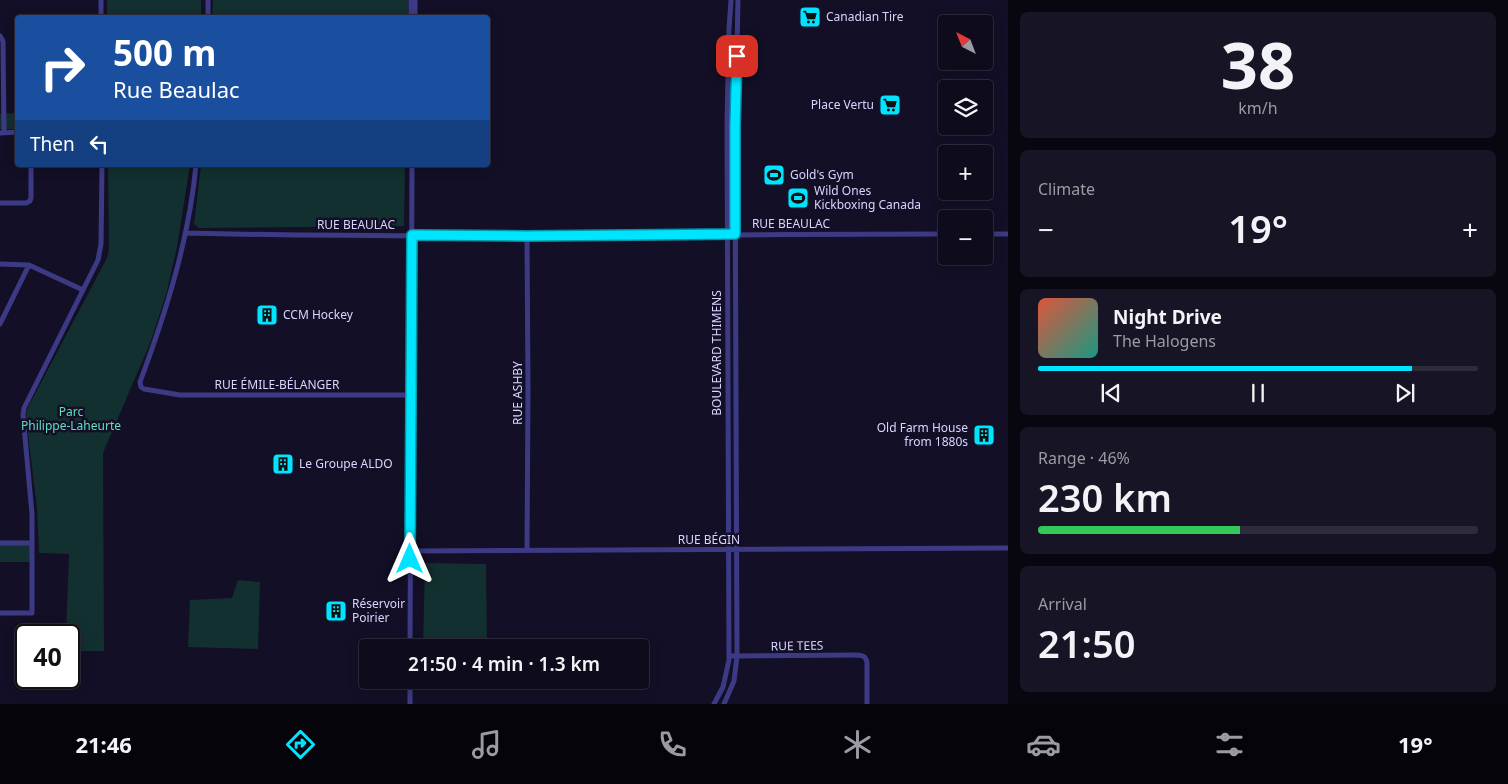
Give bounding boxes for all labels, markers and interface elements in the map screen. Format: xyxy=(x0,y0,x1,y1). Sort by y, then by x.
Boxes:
supermarket icon: Canadian Tire xyxy=(798,5,822,29)
place label: Canadian Tire xyxy=(826,8,904,25)
north arrow xyxy=(938,15,992,70)
map controls xyxy=(938,15,993,265)
text: 38 xyxy=(1221,20,1295,108)
text: 500 m xyxy=(113,29,216,76)
icon: right xyxy=(30,35,95,100)
pin xyxy=(716,35,758,77)
icon: arrive xyxy=(723,42,751,70)
text: Rue Beaulac xyxy=(113,74,240,104)
button: layers xyxy=(938,80,993,135)
supermarket icon: Place Vertu xyxy=(878,93,902,117)
place label: Place Vertu xyxy=(811,96,874,113)
text: km/h xyxy=(1238,97,1278,119)
icon: left xyxy=(85,130,113,158)
text: Then xyxy=(30,131,75,157)
button: + xyxy=(938,145,993,200)
sports icon: Gold's Gym xyxy=(762,163,786,187)
place label: Gold's Gym xyxy=(790,166,854,183)
text: Climate xyxy=(1038,178,1095,200)
place label: Wild Ones Kickboxing Canada xyxy=(814,182,921,213)
sports icon: Wild Ones Kickboxing Canada xyxy=(786,186,810,210)
text: 19° xyxy=(1228,202,1288,254)
button: − xyxy=(938,210,993,265)
text: − xyxy=(1038,210,1054,248)
text: + xyxy=(1462,210,1478,248)
street label: RUE BEAULAC xyxy=(752,215,831,232)
street label: RUE BEAULAC xyxy=(317,216,396,233)
street label: BOULEVARD THIMENS xyxy=(708,290,725,416)
building icon: CCM Hockey xyxy=(255,303,279,327)
text: Night Drive xyxy=(1113,304,1222,330)
place label: CCM Hockey xyxy=(283,306,354,323)
text: The Halogens xyxy=(1113,330,1216,352)
street label: RUE ASHBY xyxy=(509,361,526,425)
street label: RUE ÉMILE-BÉLANGER xyxy=(215,376,340,393)
icon: previous xyxy=(1097,379,1125,407)
icon: pause xyxy=(1244,379,1272,407)
icon: next xyxy=(1391,379,1419,407)
park label: Parc Philippe-Laheurte xyxy=(21,403,121,434)
place label: Old Farm House from 1880s xyxy=(877,419,968,450)
building icon: Old Farm House from 1880s xyxy=(972,423,996,447)
text: Range · 46% xyxy=(1038,447,1130,469)
building icon: Le Groupe ALDO xyxy=(271,452,295,476)
place label: Le Groupe ALDO xyxy=(299,455,393,472)
text: 230 km xyxy=(1038,471,1172,523)
street label: RUE BÉGIN xyxy=(678,531,740,548)
position arrow xyxy=(383,532,435,584)
text: Arrival xyxy=(1038,593,1087,615)
place label: Réservoir Poirier xyxy=(352,595,405,626)
building icon: Réservoir Poirier xyxy=(324,599,348,623)
text: 21:50 xyxy=(1038,617,1135,669)
speed limit sign: 40 xyxy=(15,624,80,689)
street label: RUE TEES xyxy=(771,637,824,654)
text: 21:50 · 4 min · 1.3 km xyxy=(408,651,600,677)
icon: directions xyxy=(283,727,318,762)
icon: music xyxy=(469,727,504,762)
icon: phone xyxy=(655,727,690,762)
icon: climate xyxy=(840,727,875,762)
icon: car xyxy=(1026,727,1061,762)
icon: filters xyxy=(1212,727,1247,762)
text: 21:46 xyxy=(75,729,132,759)
text: 19° xyxy=(1398,729,1432,759)

